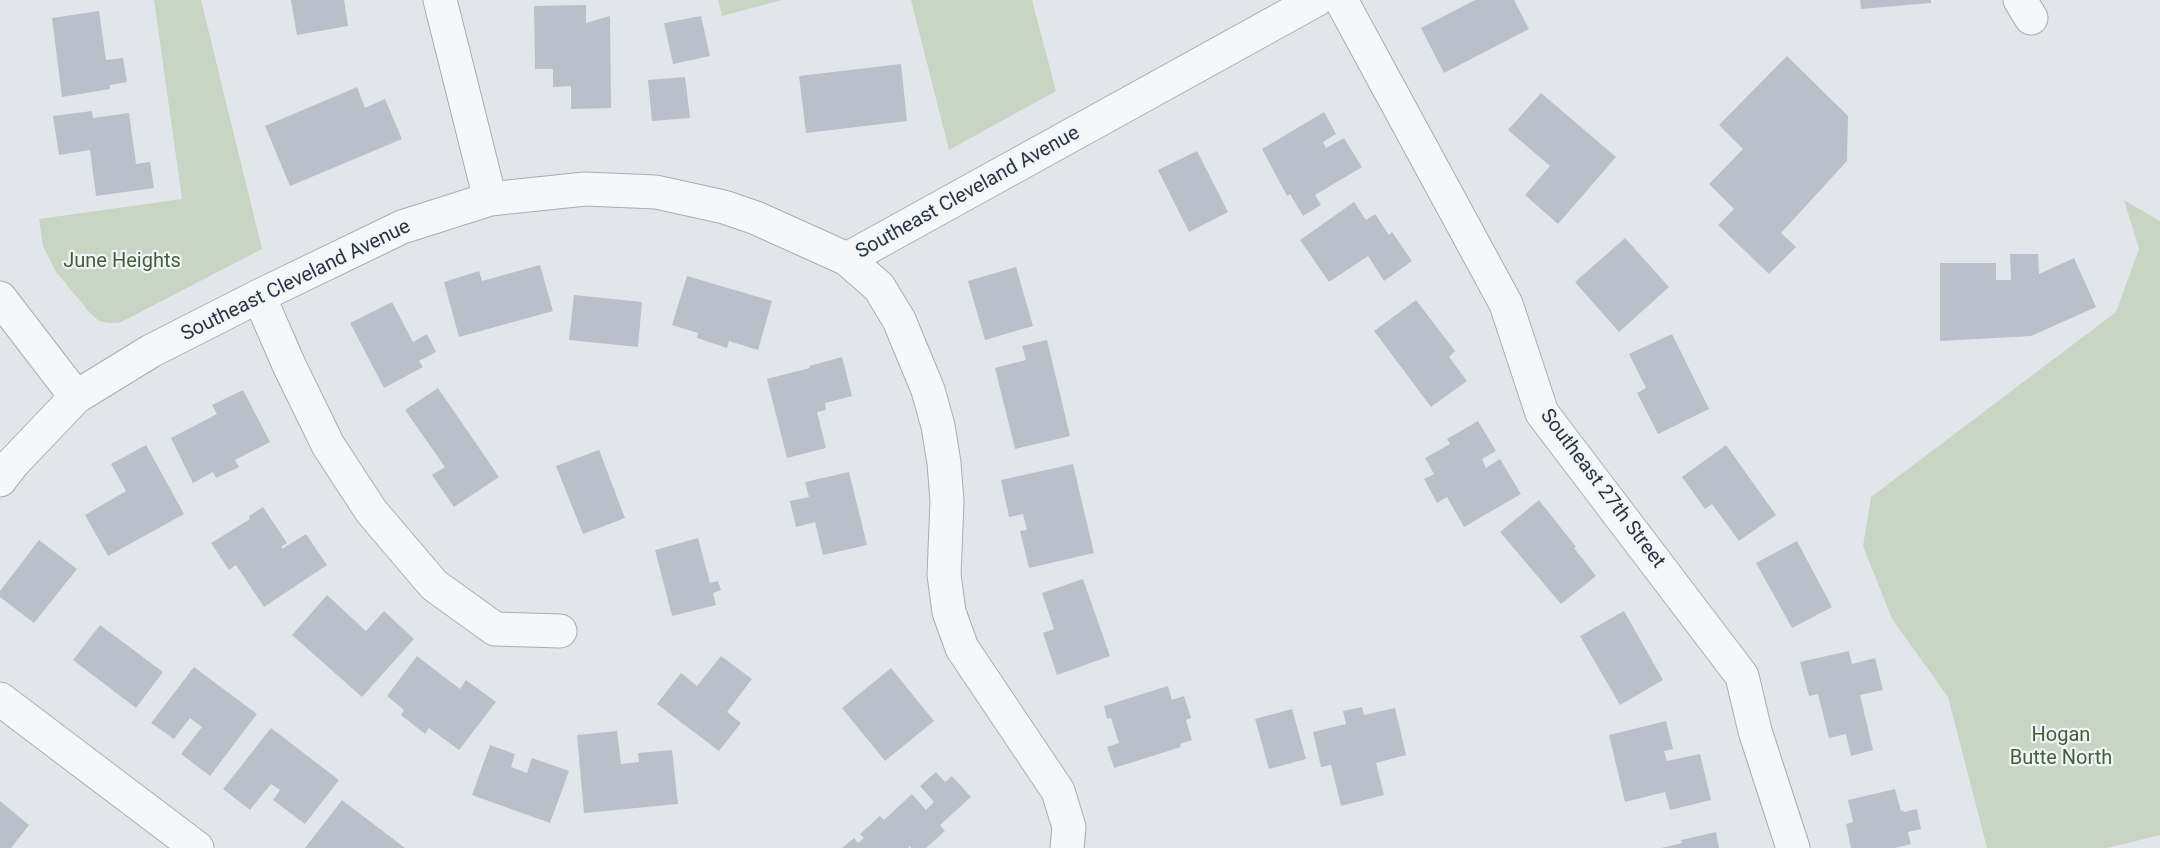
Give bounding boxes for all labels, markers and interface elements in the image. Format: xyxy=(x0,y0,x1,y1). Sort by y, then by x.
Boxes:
street label: Southeast Cleveland Avenue xyxy=(852,121,1084,265)
street label: Southeast Cleveland Avenue xyxy=(177,215,415,347)
park label: June Heights xyxy=(63,250,181,274)
street label: Southeast 27th Street xyxy=(1534,405,1670,573)
park label: Hogan Butte North xyxy=(2010,724,2112,771)

